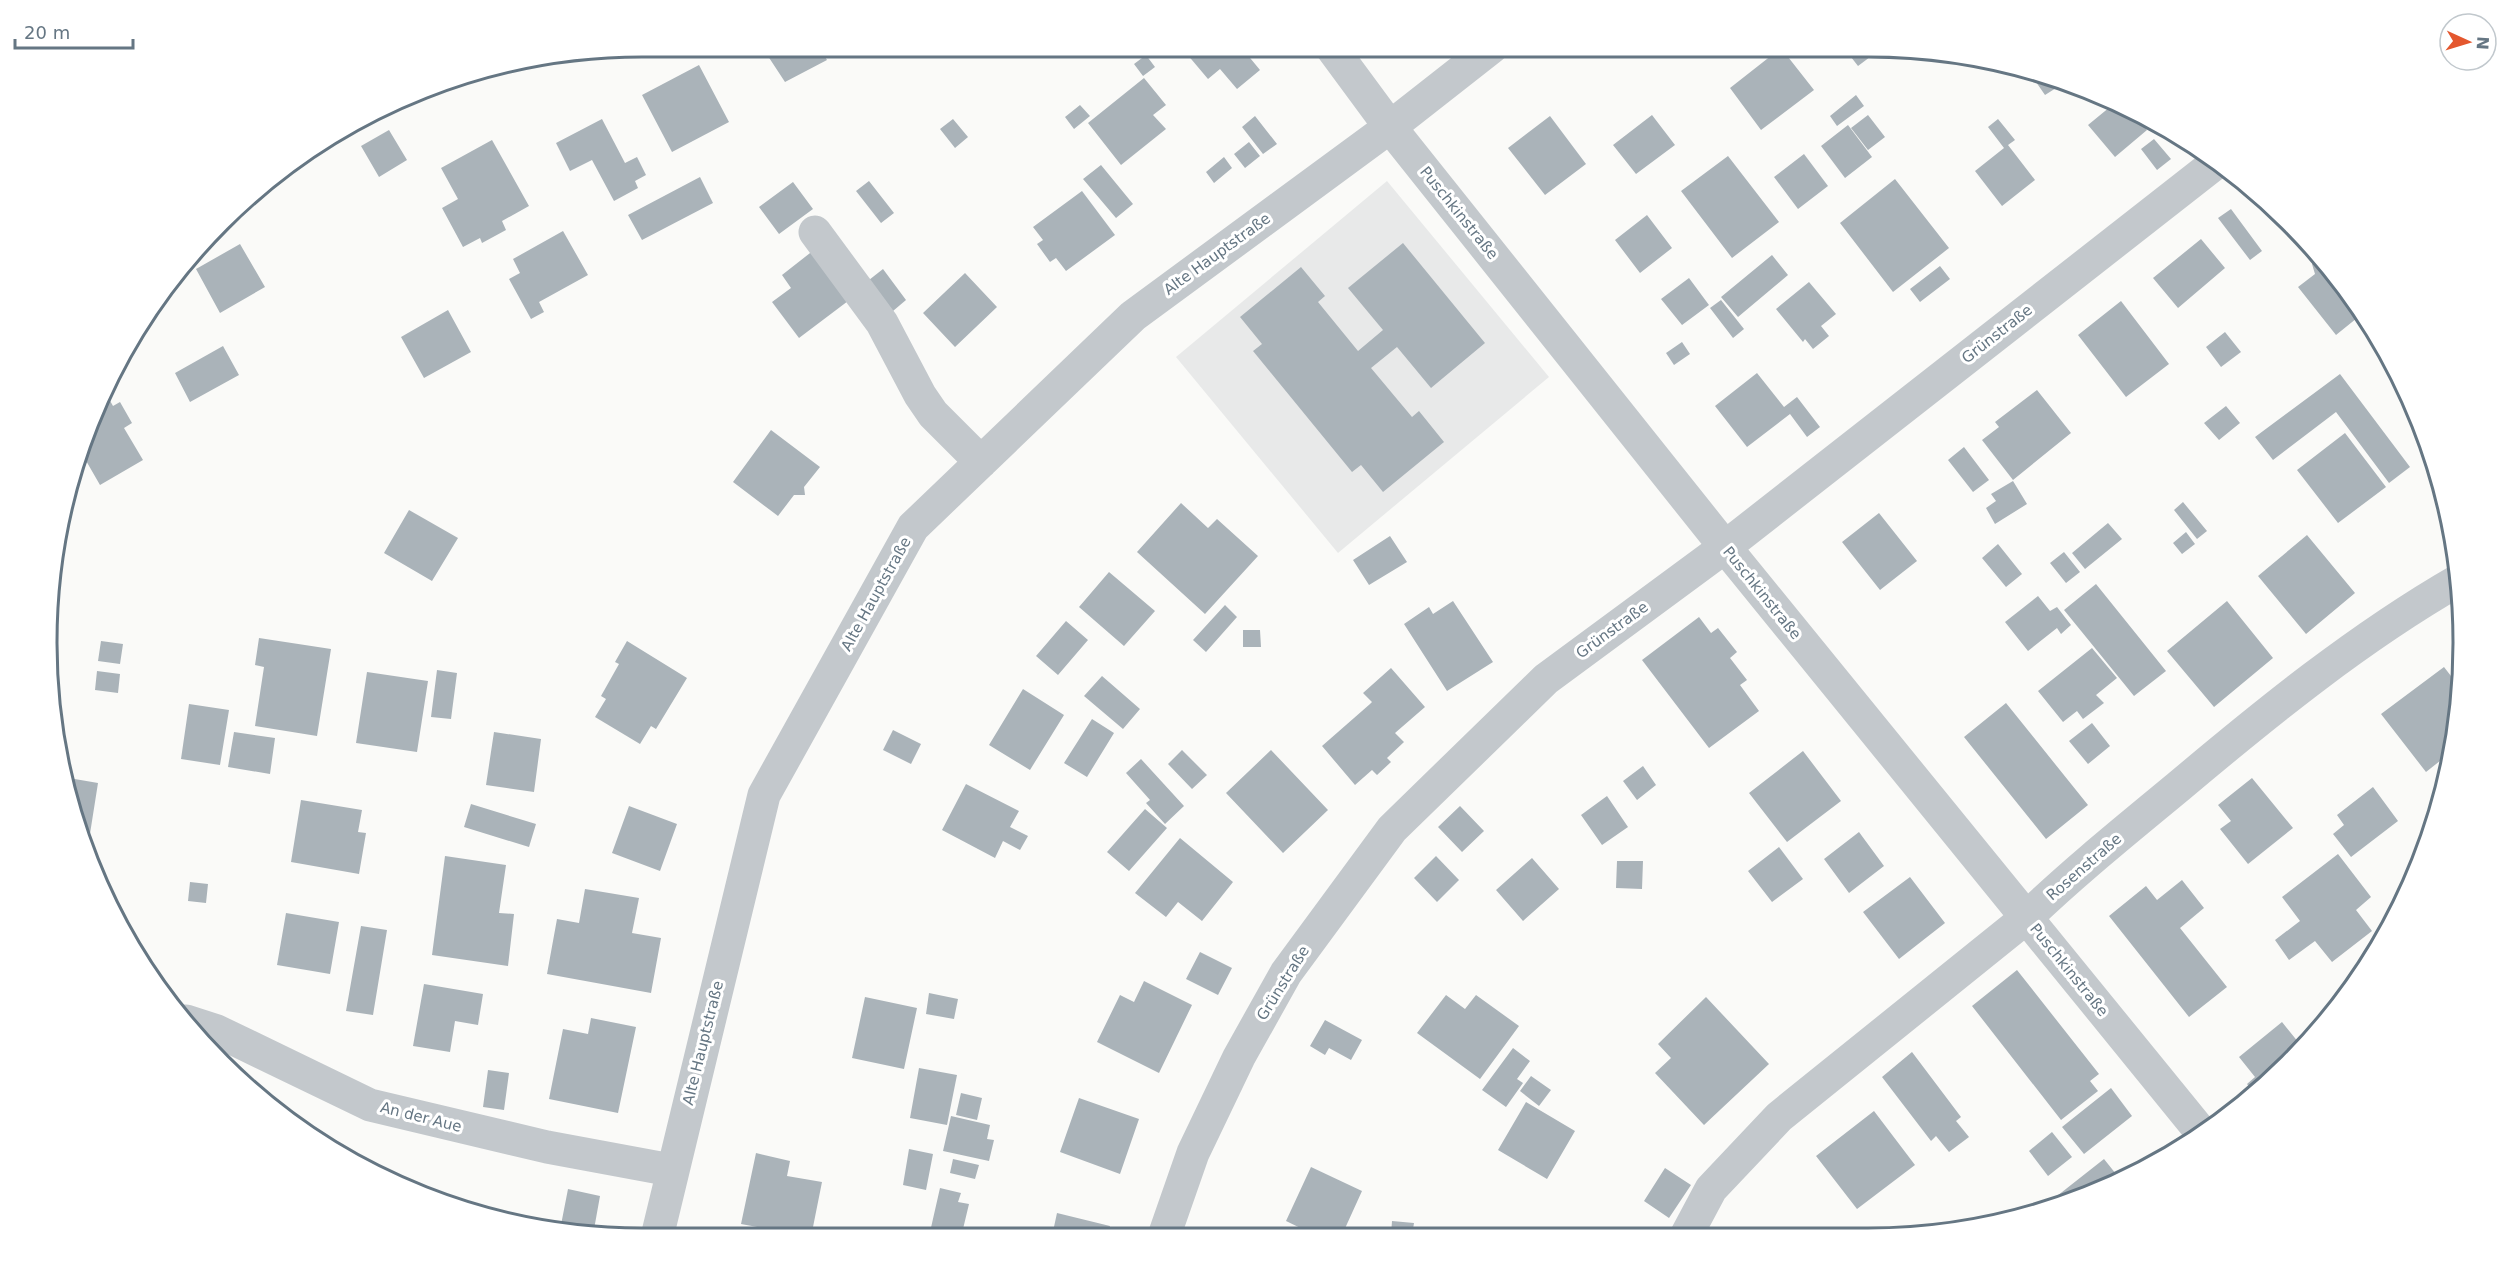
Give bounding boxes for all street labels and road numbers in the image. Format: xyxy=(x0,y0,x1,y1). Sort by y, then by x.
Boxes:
street label: Puschkinstraße xyxy=(1416,163,1502,263)
street label: Alte Hauptstraße xyxy=(1160,209,1274,299)
street label: Grünstraße xyxy=(1958,301,2036,367)
street label: Alte Hauptstraße xyxy=(837,534,915,654)
street label: Puschkinstraße xyxy=(1719,543,1805,643)
street label: Grünstraße xyxy=(1573,598,1651,662)
street label: Rosenstraße xyxy=(2043,830,2125,904)
street label: Puschkinstraße xyxy=(2026,920,2112,1020)
street label: Grünstraße xyxy=(1253,942,1313,1024)
street label: Alte Hauptstraße xyxy=(679,979,727,1107)
street label: An der Aue xyxy=(378,1098,464,1136)

